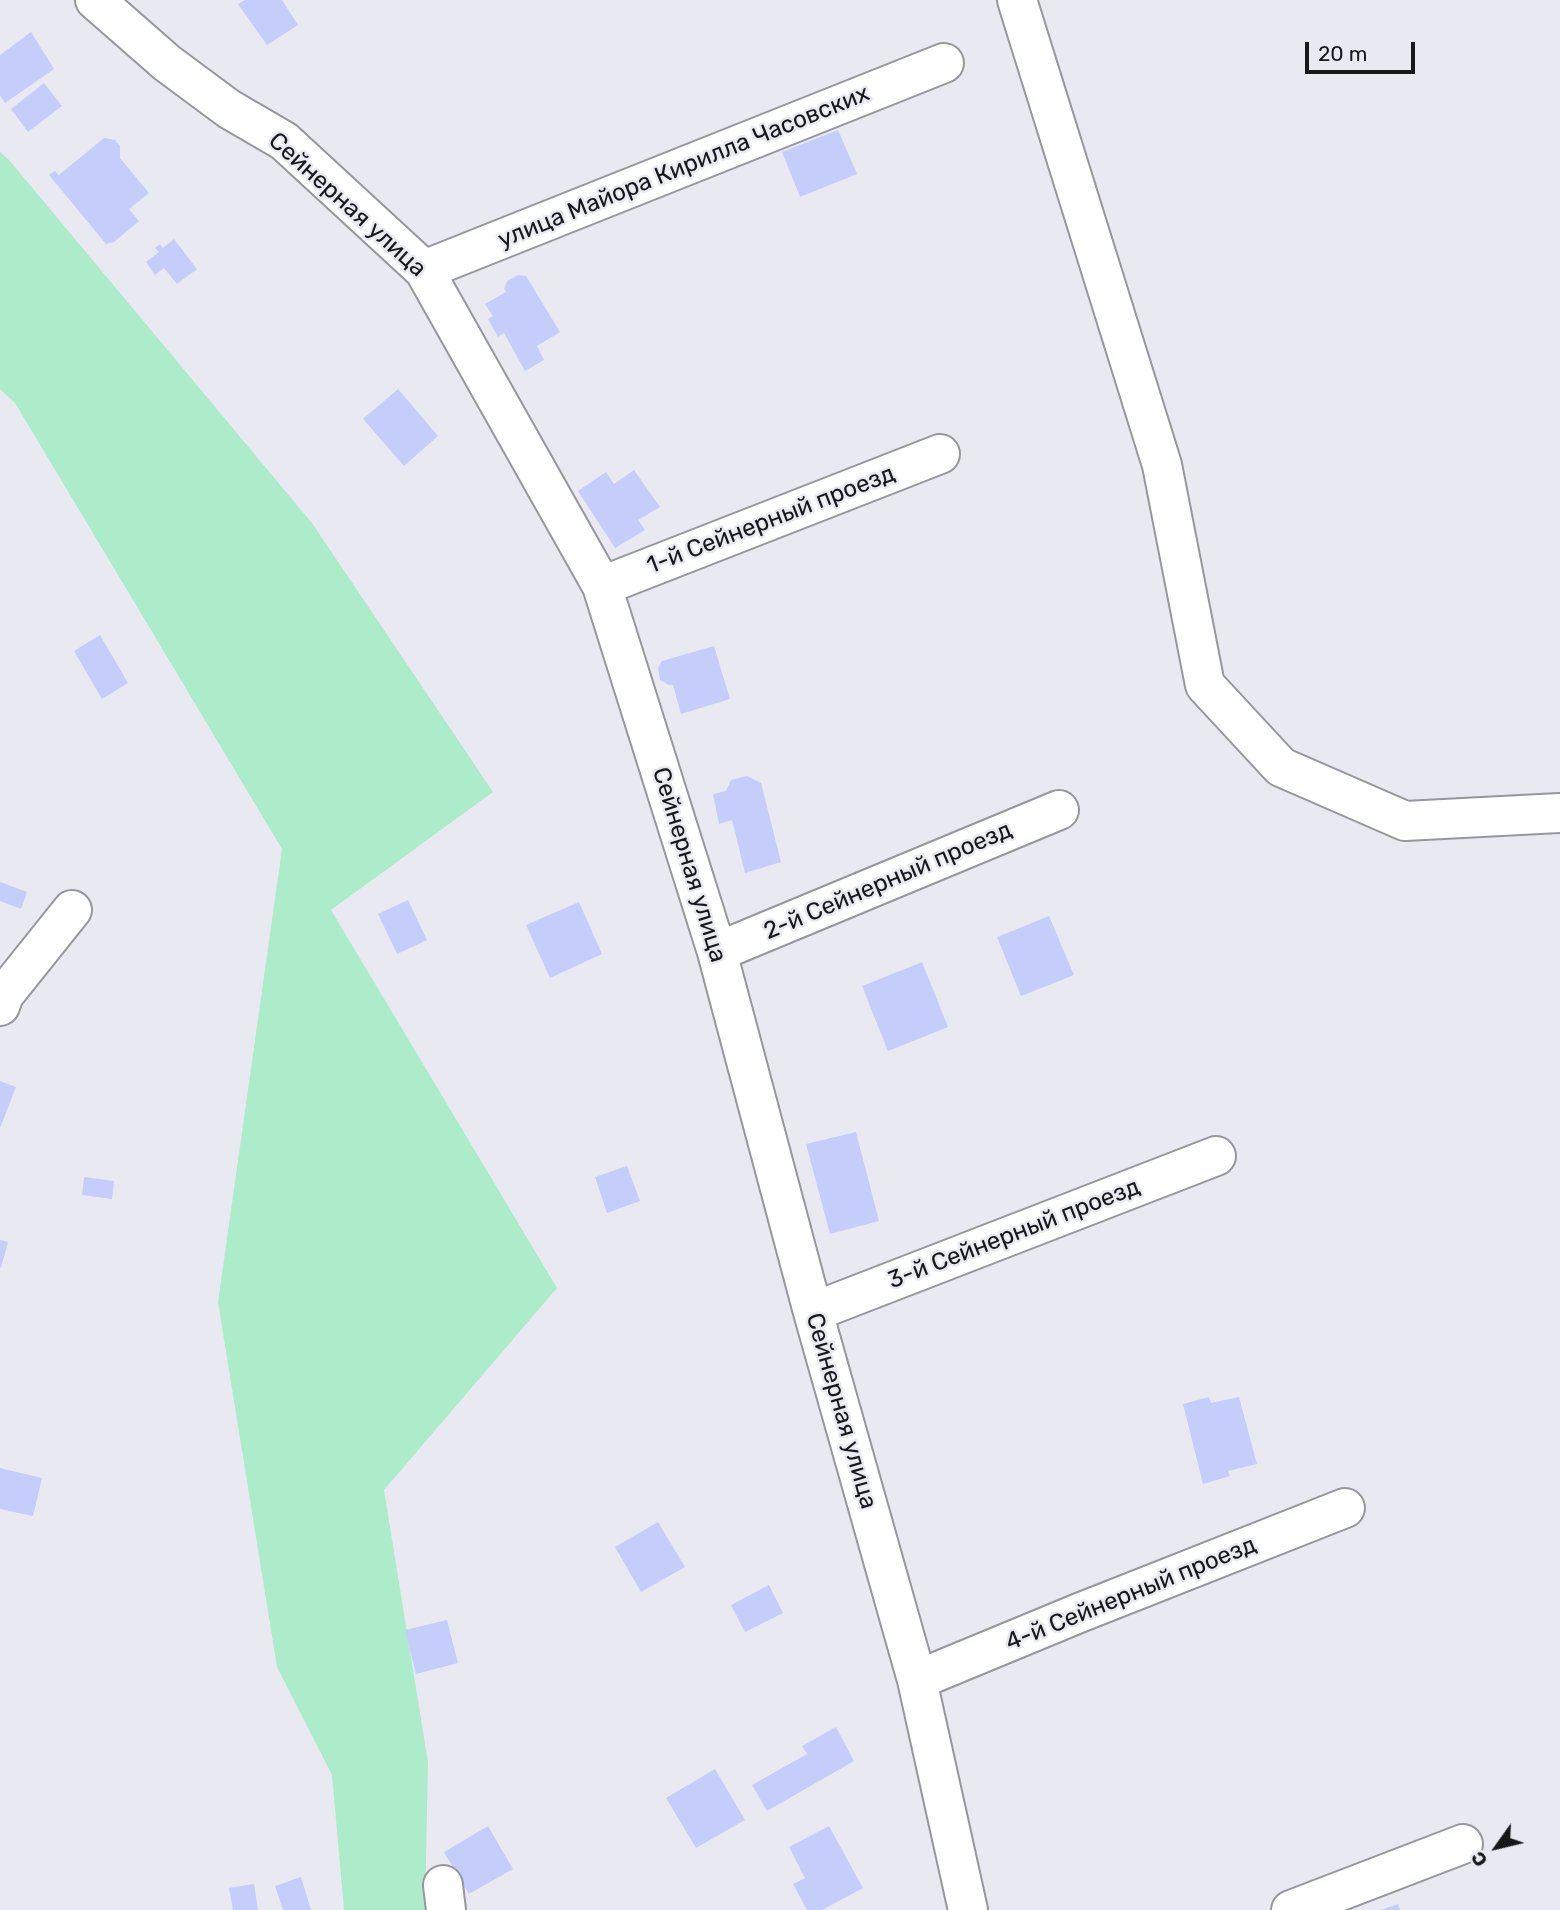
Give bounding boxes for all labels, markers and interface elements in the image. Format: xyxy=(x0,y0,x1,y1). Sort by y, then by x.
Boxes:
scale bar xyxy=(1308,28,1418,72)
text: 20 m xyxy=(1318,41,1367,66)
street label: улица Майора Кирилла Часовских xyxy=(494,79,874,255)
street label: Сейнерная улица xyxy=(262,127,432,283)
street label: 1-й Сейнерный проезд xyxy=(643,459,899,581)
street label: Сейнерная улица xyxy=(646,764,732,966)
street label: 2-й Сейнерный проезд xyxy=(760,816,1016,946)
street label: 3-й Сейнерный проезд xyxy=(884,1173,1144,1295)
street label: Сейнерная улица xyxy=(799,1310,883,1512)
street label: 4-й Сейнерный проезд xyxy=(1001,1530,1261,1658)
north arrow xyxy=(1462,1812,1532,1882)
text: С xyxy=(1466,1847,1492,1871)

